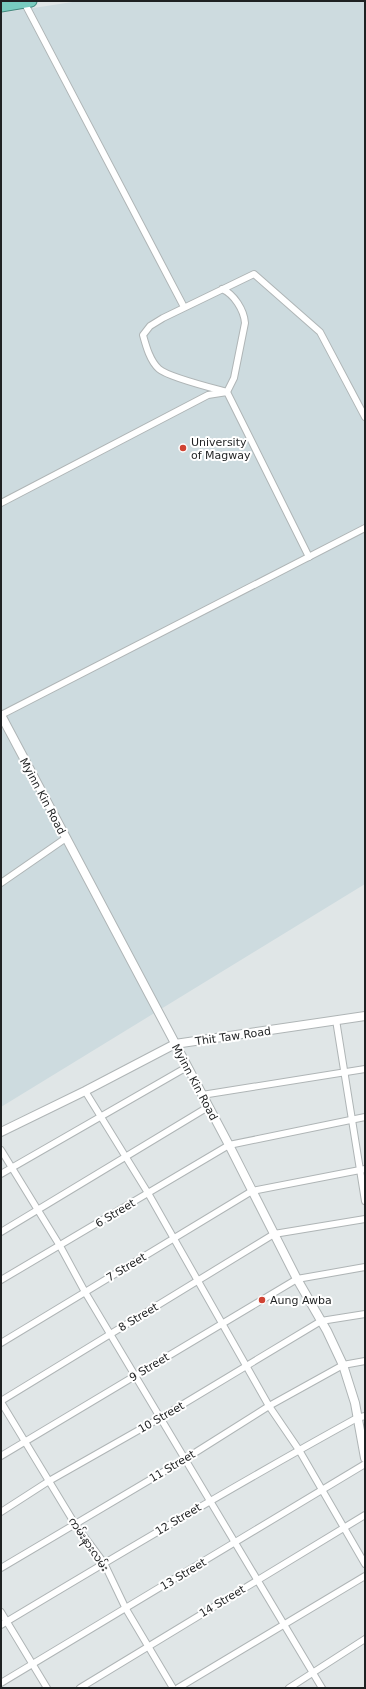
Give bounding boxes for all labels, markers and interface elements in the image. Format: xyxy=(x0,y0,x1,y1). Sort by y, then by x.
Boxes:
place label: University of Magway xyxy=(191,436,251,462)
marker: University of Magway xyxy=(178,443,188,453)
street label: Myinn Kin Road xyxy=(17,756,68,837)
street label: Thit Taw Road xyxy=(193,1025,272,1048)
street label: Myinn Kin Road xyxy=(169,1042,220,1123)
street label: 6 Street xyxy=(93,1196,138,1230)
street label: 7 Street xyxy=(104,1250,149,1284)
place label: Aung Awba xyxy=(270,1294,332,1307)
marker: Aung Awba xyxy=(257,1295,267,1305)
street label: 8 Street xyxy=(116,1300,161,1334)
street label: 9 Street xyxy=(127,1350,172,1384)
street label: 10 Street xyxy=(136,1399,187,1436)
street label: 11 Street xyxy=(147,1447,198,1485)
street label: 12 Street xyxy=(153,1500,204,1538)
street label: ကမ်းနားလမ်း xyxy=(64,1514,112,1575)
street label: 13 Street xyxy=(158,1555,209,1593)
street label: 14 Street xyxy=(197,1582,248,1620)

